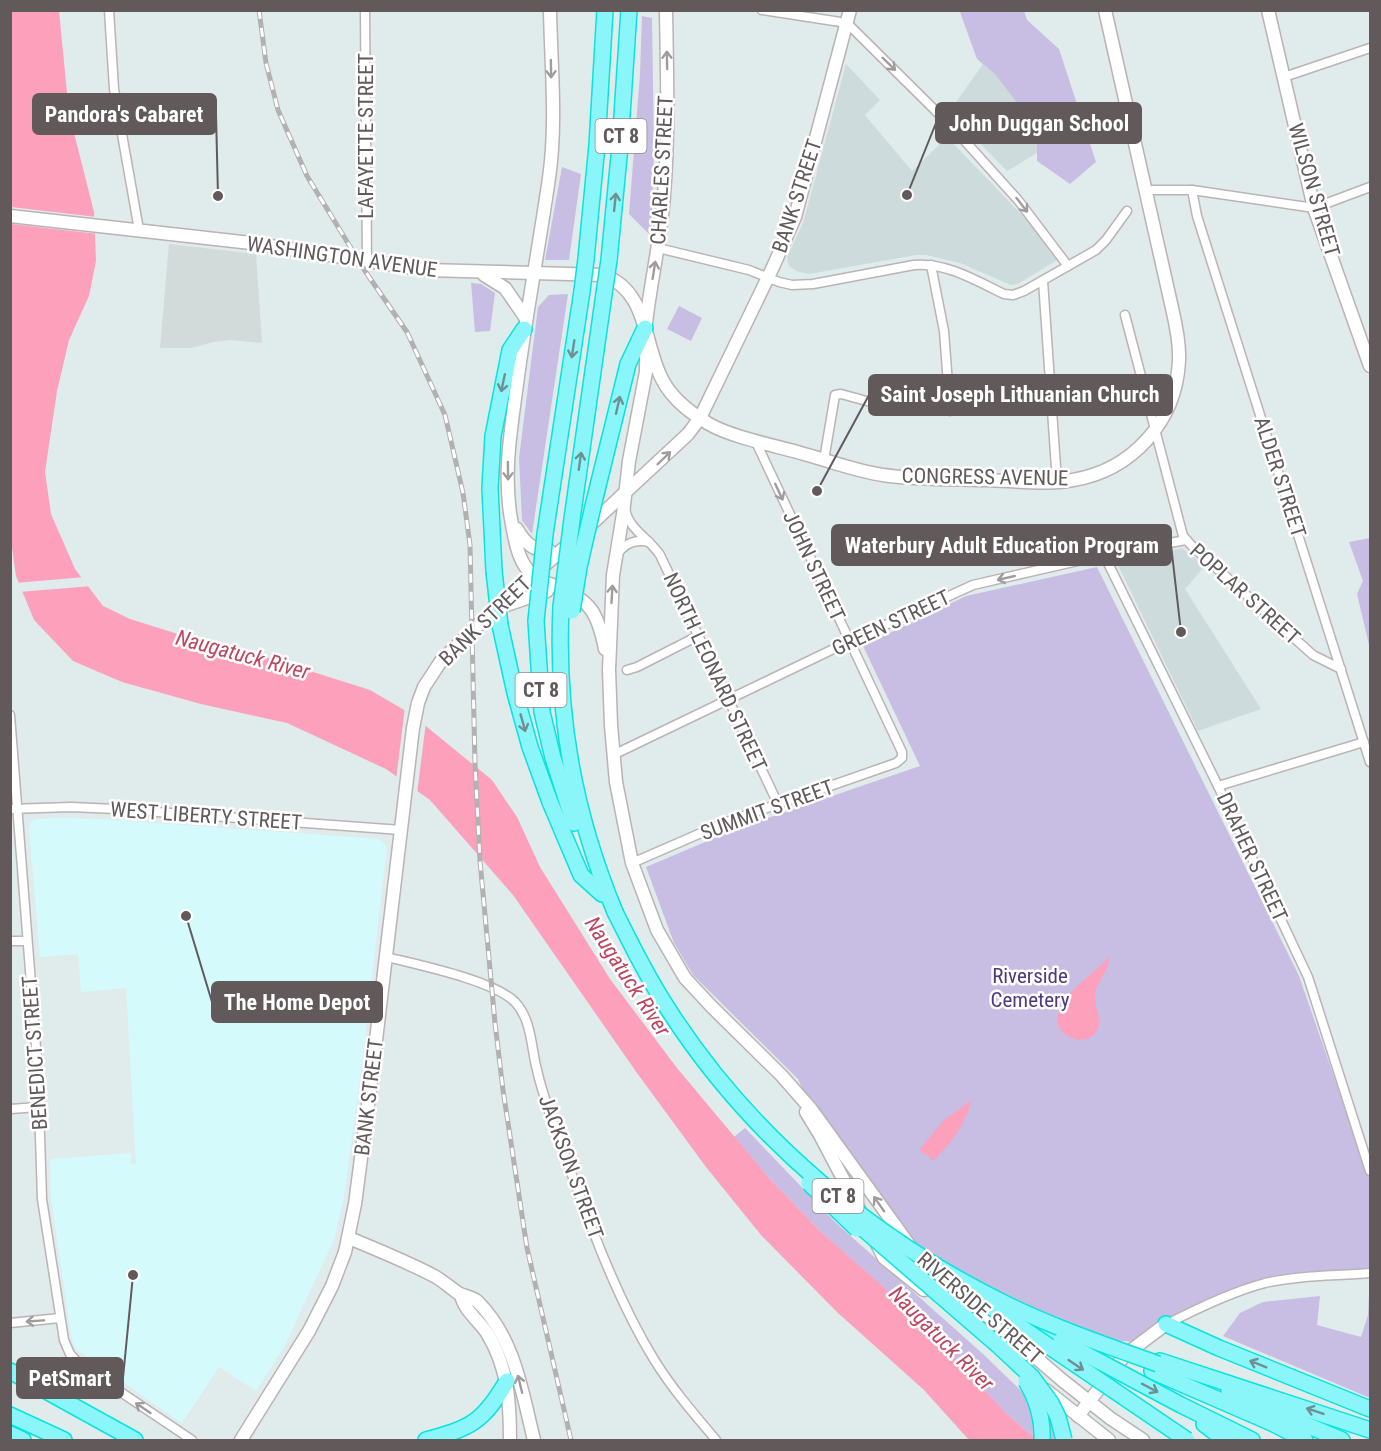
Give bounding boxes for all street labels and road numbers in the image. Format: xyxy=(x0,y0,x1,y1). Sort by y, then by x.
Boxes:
street label: LAFAYETTE STREET xyxy=(354,53,378,219)
street label: CHARLES STREET xyxy=(646,95,678,245)
road number: CT 8 xyxy=(596,119,646,153)
street label: WILSON STREET xyxy=(1284,121,1345,259)
street label: BANK STREET xyxy=(767,136,827,256)
street label: WASHINGTON AVENUE xyxy=(245,232,439,282)
street label: ALDER STREET xyxy=(1249,414,1311,540)
street label: CONGRESS AVENUE xyxy=(901,464,1069,490)
street label: JOHN STREET xyxy=(778,507,850,625)
street label: POPLAR STREET xyxy=(1185,539,1305,650)
street label: NORTH LEONARD STREET xyxy=(658,569,772,775)
street label: BANK STREET xyxy=(434,571,536,671)
street label: GREEN STREET xyxy=(828,585,954,661)
road number: CT 8 xyxy=(516,673,566,707)
street label: SUMMIT STREET xyxy=(697,775,837,845)
street label: DRAHER STREET xyxy=(1212,789,1292,925)
street label: WEST LIBERTY STREET xyxy=(109,797,303,835)
street label: BENEDICT STREET xyxy=(18,975,52,1131)
street label: BANK STREET xyxy=(350,1037,388,1157)
street label: JACKSON STREET xyxy=(534,1092,608,1242)
road number: CT 8 xyxy=(812,1179,864,1213)
street label: RIVERSIDE STREET xyxy=(912,1247,1048,1369)

